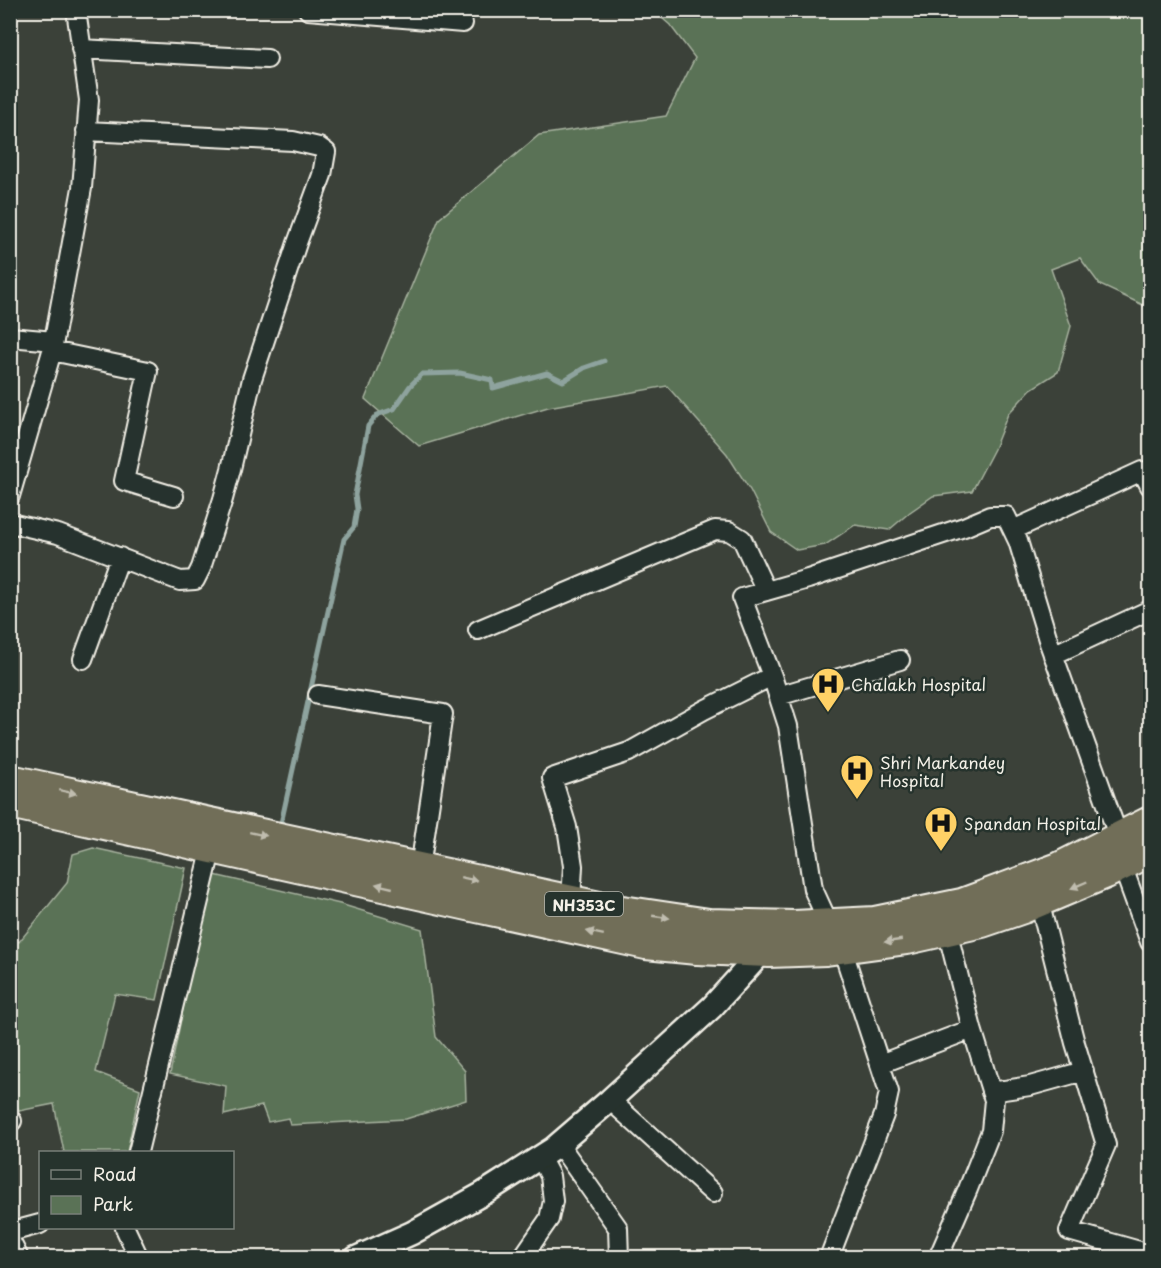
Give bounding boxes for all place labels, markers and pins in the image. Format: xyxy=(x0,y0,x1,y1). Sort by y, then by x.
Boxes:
hospital icon: Chalakh Hospital xyxy=(810,666,846,713)
place label: Chalakh Hospital xyxy=(851,672,986,696)
place label: Shri Markandey Hospital xyxy=(880,750,1005,792)
hospital icon: Shri Markandey Hospital xyxy=(839,753,875,800)
hospital icon: Spandan Hospital xyxy=(923,805,959,852)
place label: Spandan Hospital xyxy=(964,811,1101,835)

